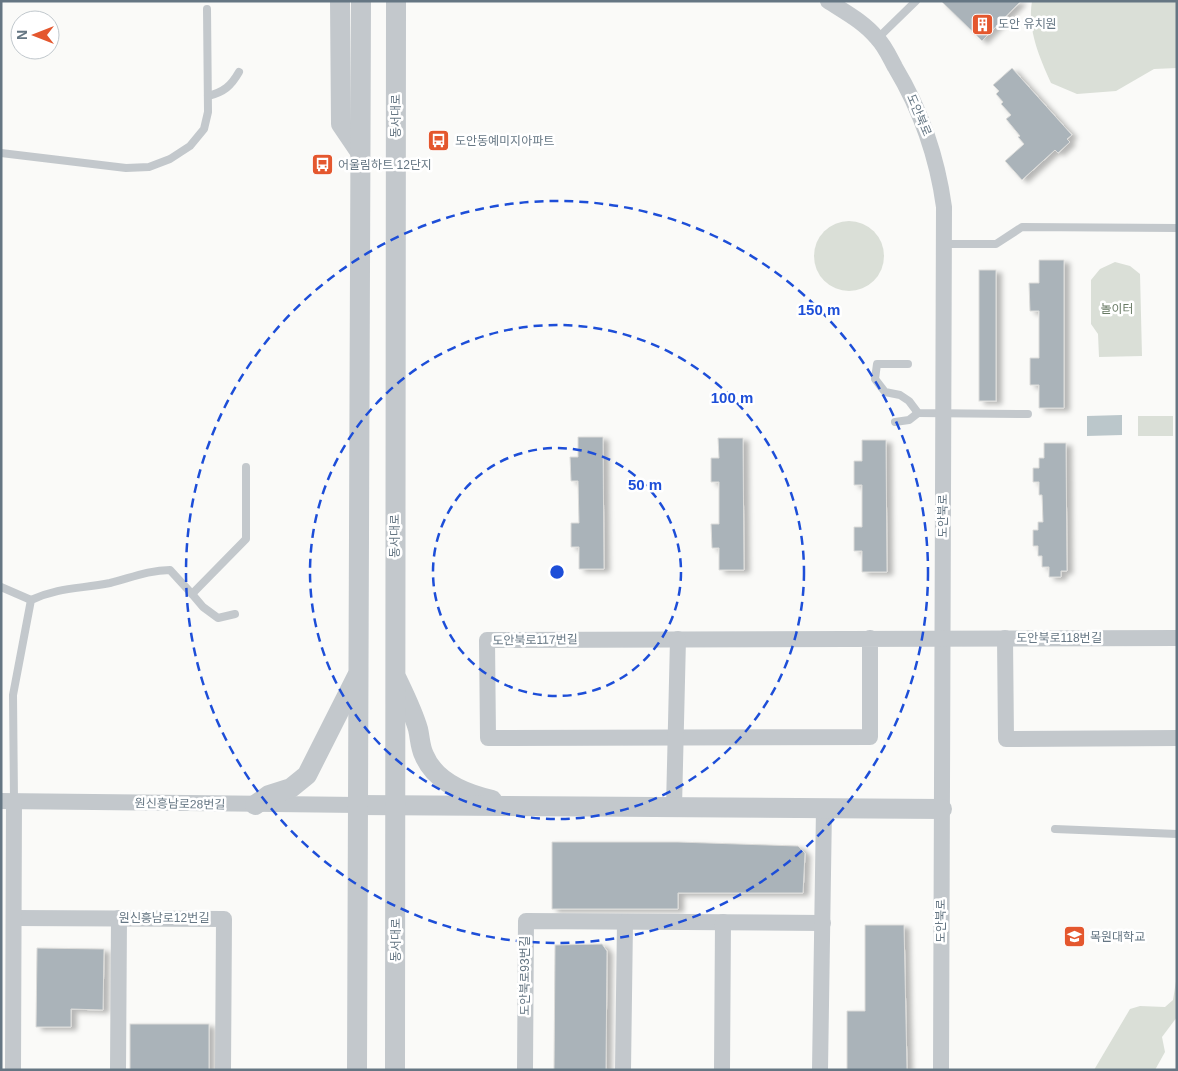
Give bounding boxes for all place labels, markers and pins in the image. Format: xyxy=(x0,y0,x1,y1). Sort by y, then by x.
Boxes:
building icon: 도안 유치원 xyxy=(970,12,994,36)
place label: 도안 유치원 xyxy=(998,17,1057,31)
bus stop icon: 도안동예미지아파트 xyxy=(427,129,451,153)
place label: 도안동예미지아파트 xyxy=(455,134,554,148)
bus stop icon: 어울림하트 12단지 xyxy=(310,153,334,177)
place label: 어울림하트 12단지 xyxy=(338,158,432,172)
centre of rings xyxy=(548,563,566,581)
school or university icon: 목원대학교 xyxy=(1062,925,1086,949)
place label: 목원대학교 xyxy=(1090,930,1145,944)

